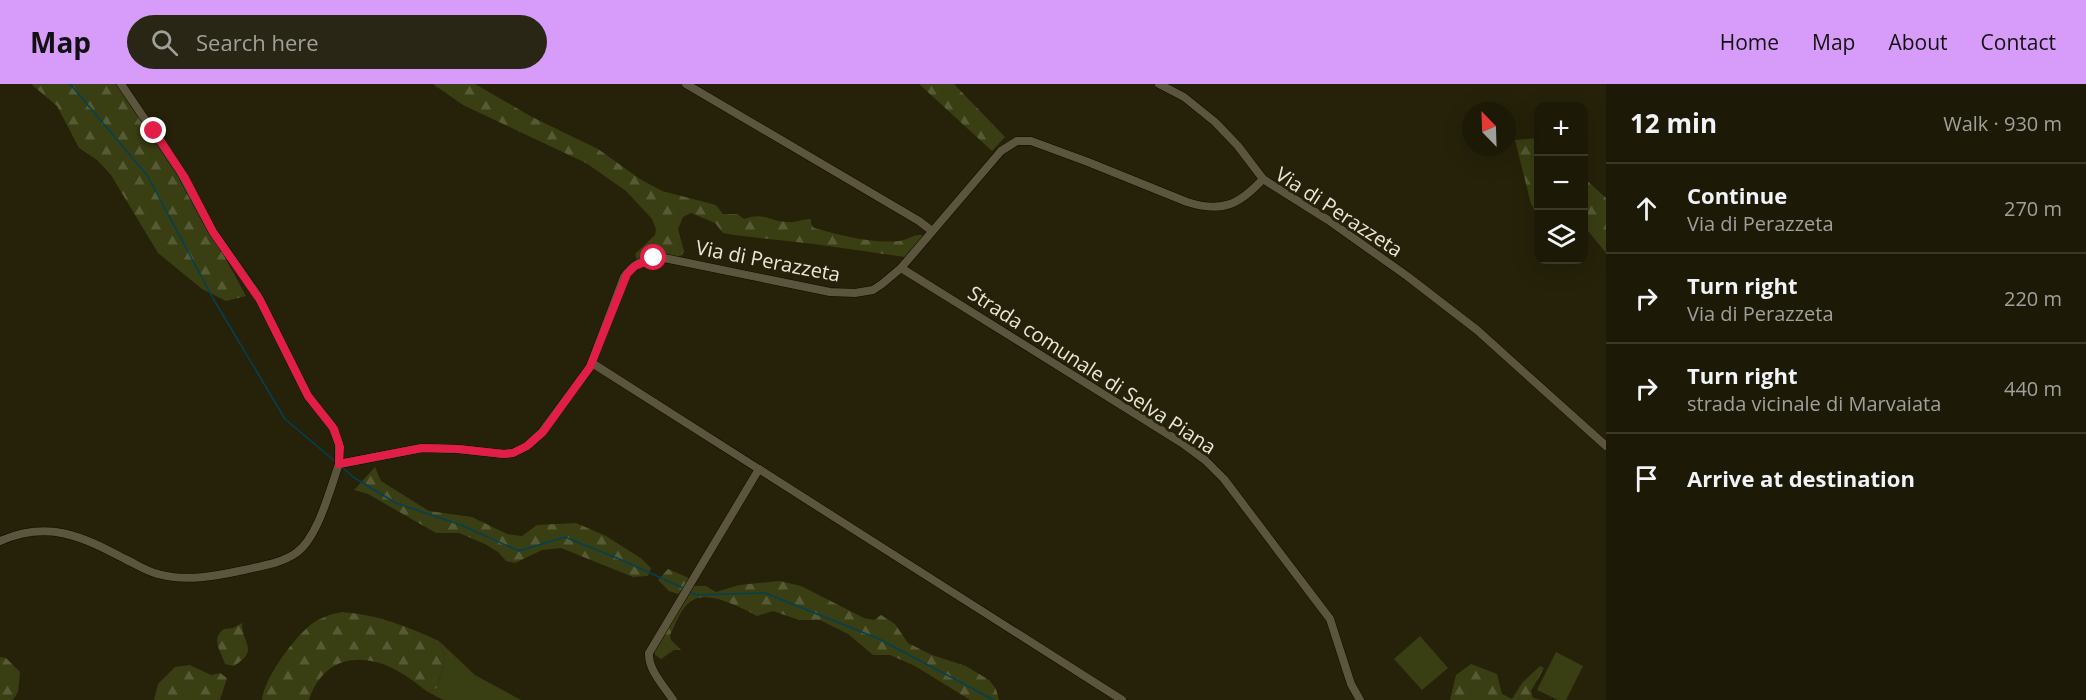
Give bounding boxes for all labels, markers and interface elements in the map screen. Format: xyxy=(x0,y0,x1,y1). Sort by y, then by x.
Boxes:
search box xyxy=(127,15,547,69)
text: Map xyxy=(30,23,91,61)
icon: search xyxy=(148,26,181,59)
text: Search here xyxy=(196,27,319,57)
text: Home xyxy=(1720,28,1779,56)
text: Map xyxy=(1812,28,1855,56)
text: About xyxy=(1888,28,1948,56)
text: Contact xyxy=(1981,28,2056,56)
north arrow xyxy=(1462,102,1516,156)
map controls xyxy=(1534,102,1588,264)
button: + xyxy=(1534,102,1588,156)
text: 12 min xyxy=(1630,105,1717,141)
text: Walk · 930 m xyxy=(1943,110,2062,137)
route end xyxy=(140,117,166,143)
button: − xyxy=(1534,156,1588,210)
street label: Via di Perazzeta xyxy=(1270,160,1408,263)
text: Continue xyxy=(1687,180,1787,210)
icon: ahead xyxy=(1630,192,1663,225)
text: 270 m xyxy=(2004,195,2062,222)
button: layers xyxy=(1534,210,1588,264)
text: Via di Perazzeta xyxy=(1687,210,1834,237)
street label: Via di Perazzeta xyxy=(694,233,843,288)
route start xyxy=(640,244,666,270)
text: Turn right xyxy=(1687,270,1798,300)
street label: Strada comunale di Selva Piana xyxy=(963,279,1222,460)
icon: right xyxy=(1630,282,1663,315)
text: 220 m xyxy=(2004,285,2062,312)
text: Via di Perazzeta xyxy=(1687,300,1834,327)
text: Turn right xyxy=(1687,360,1798,390)
icon: right xyxy=(1630,372,1663,405)
text: 440 m xyxy=(2004,375,2062,402)
text: strada vicinale di Marvaiata xyxy=(1687,390,1941,417)
icon: arrive xyxy=(1630,462,1663,495)
text: Arrive at destination xyxy=(1687,463,1915,493)

